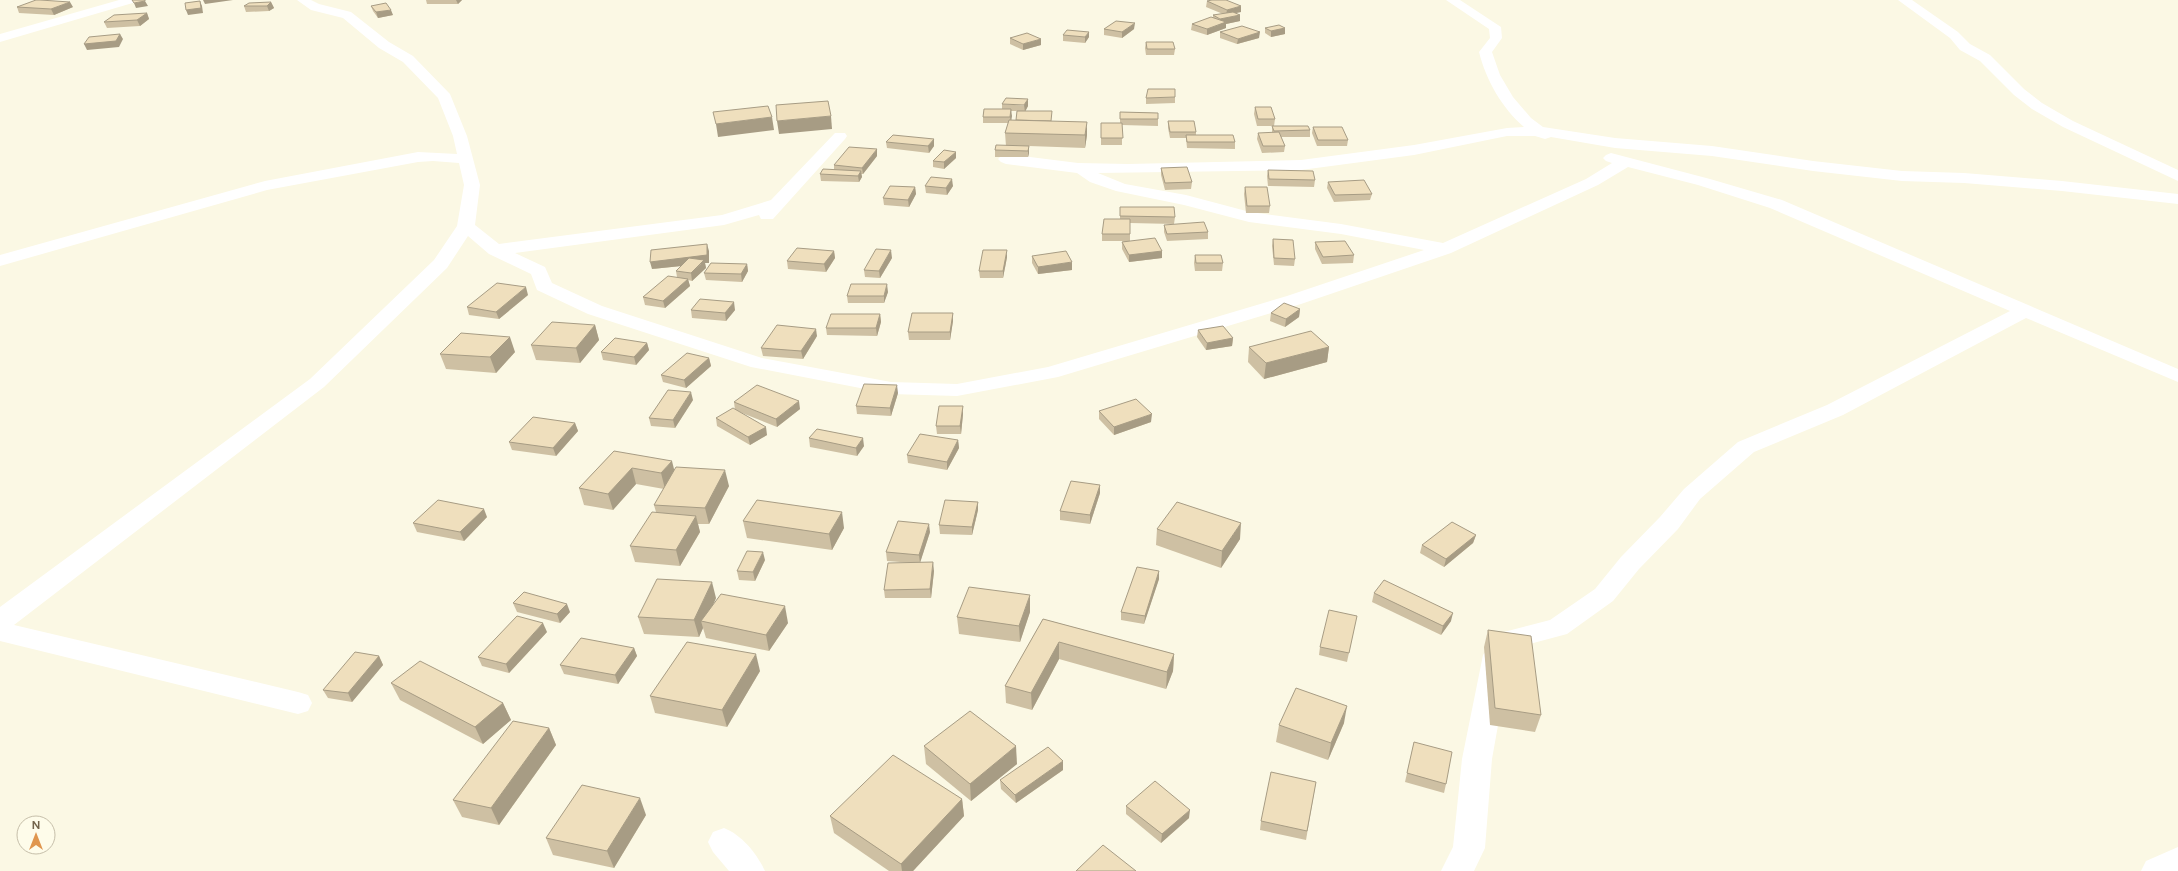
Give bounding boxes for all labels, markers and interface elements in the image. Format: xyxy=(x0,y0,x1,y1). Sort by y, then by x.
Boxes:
north arrow xyxy=(16,815,56,855)
text: N xyxy=(32,819,40,832)

